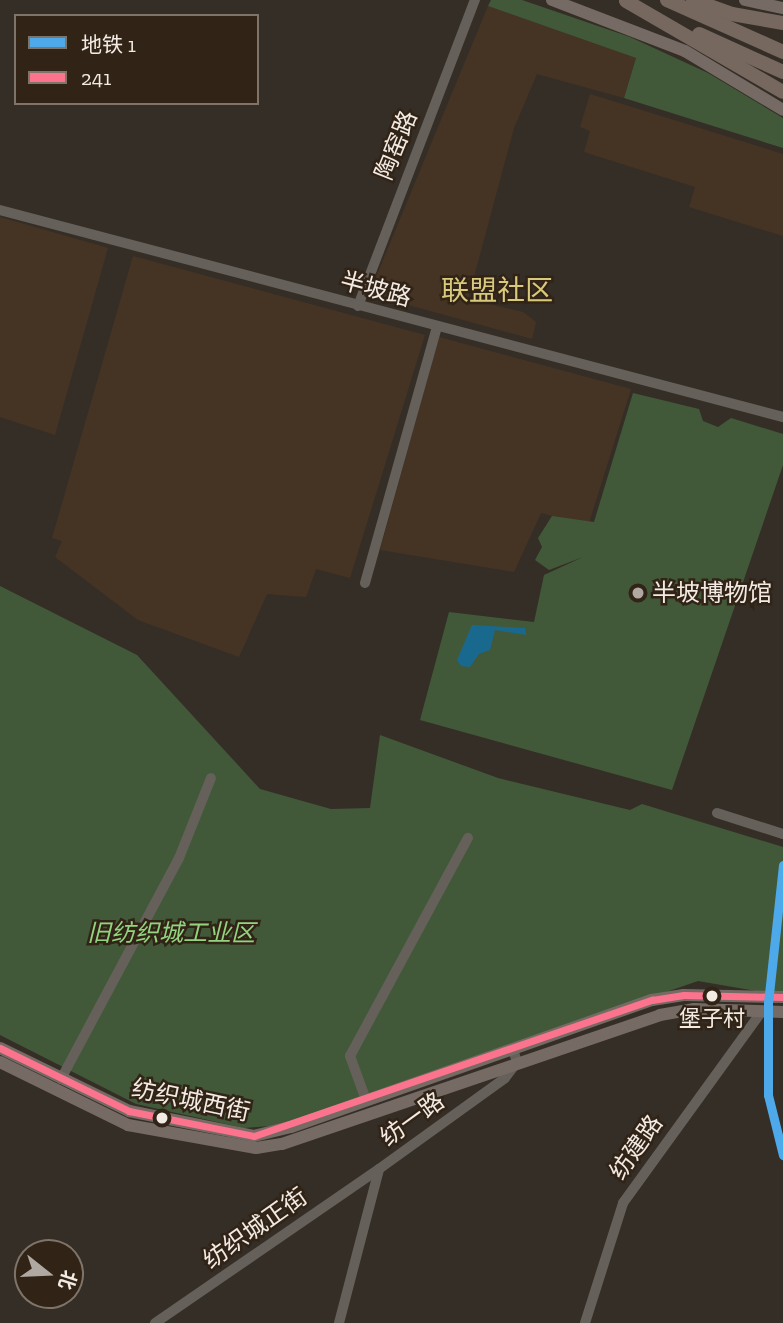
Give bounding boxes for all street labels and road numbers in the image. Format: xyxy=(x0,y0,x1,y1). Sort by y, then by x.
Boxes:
street label: 陶窑路 xyxy=(369,106,423,184)
street label: 半坡路 xyxy=(337,266,415,312)
street label: 纺织城西街 xyxy=(129,1073,253,1127)
street label: 纺一路 xyxy=(374,1086,450,1152)
street label: 纺建路 xyxy=(604,1109,668,1185)
street label: 纺织城正街 xyxy=(198,1182,312,1274)

